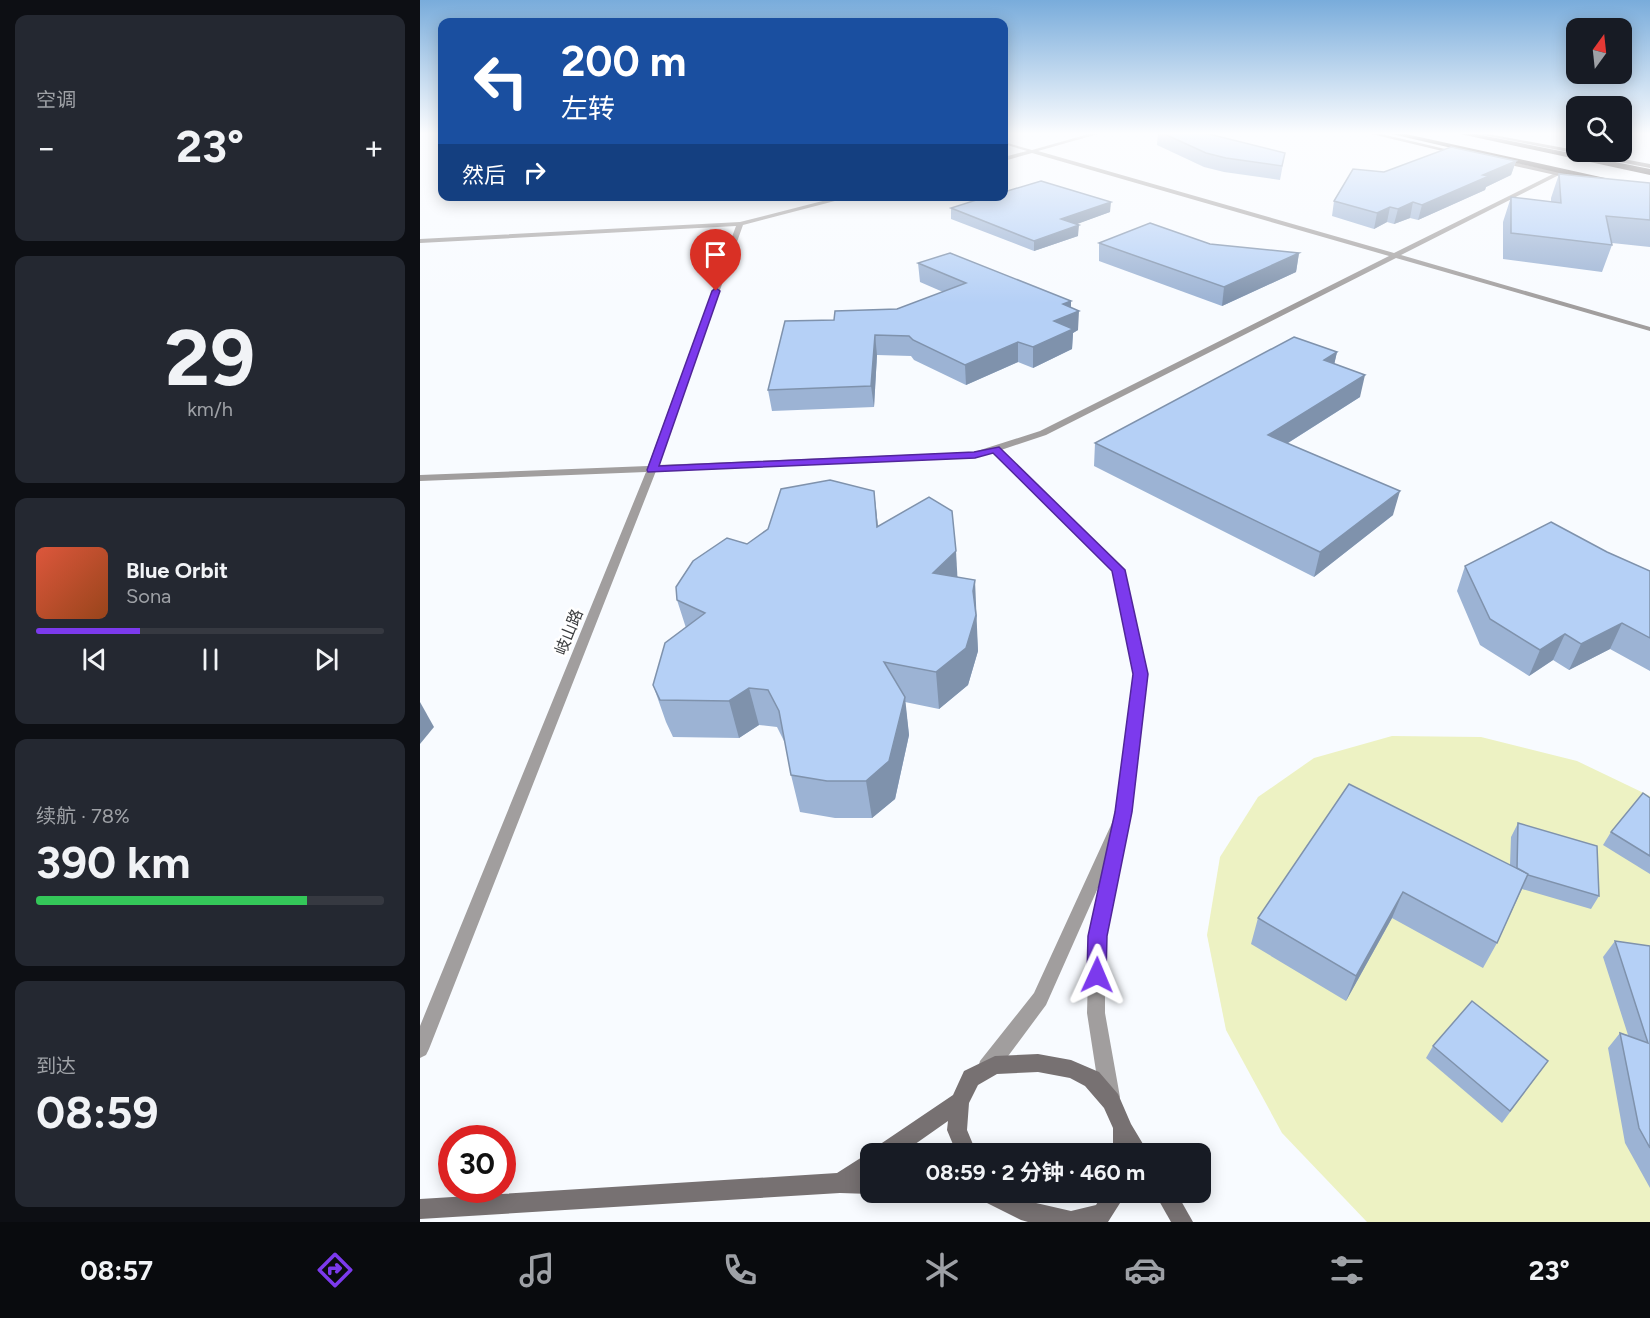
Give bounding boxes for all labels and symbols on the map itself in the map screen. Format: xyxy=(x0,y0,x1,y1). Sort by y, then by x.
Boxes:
north arrow xyxy=(1566,18,1632,84)
pin xyxy=(690,229,741,291)
street label: 岐山路 xyxy=(551,606,587,658)
position arrow xyxy=(1065,943,1129,1007)
speed limit sign: 30 xyxy=(438,1125,516,1203)

